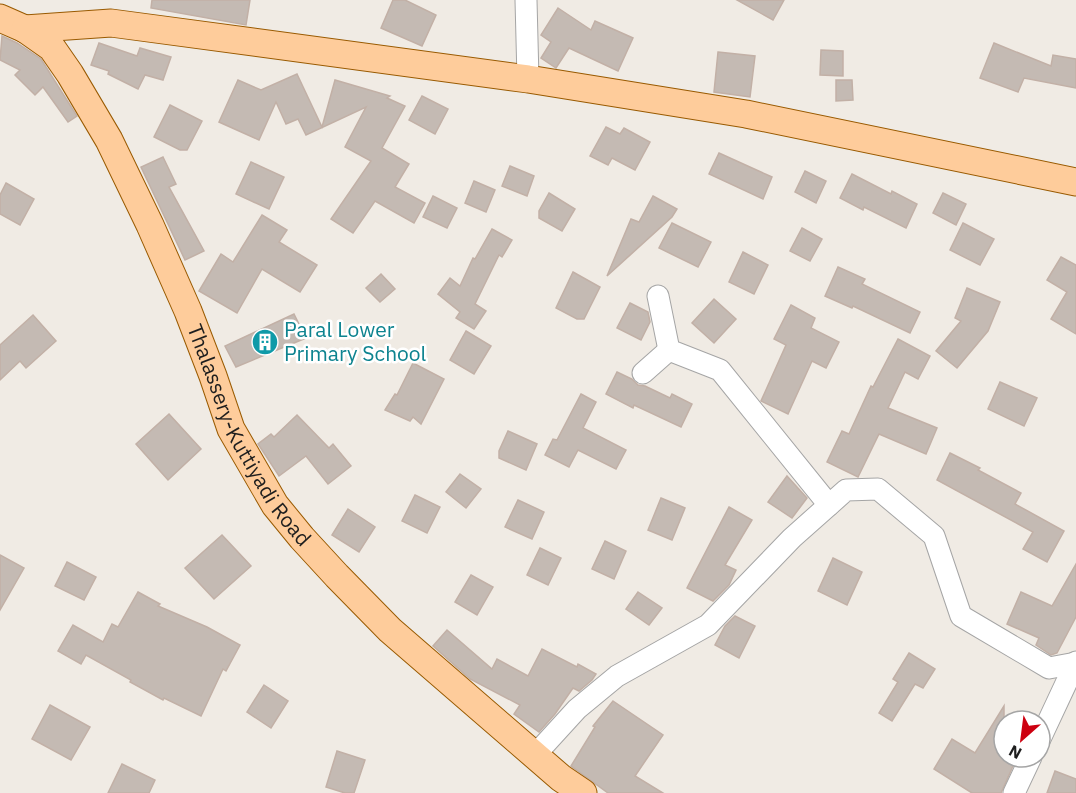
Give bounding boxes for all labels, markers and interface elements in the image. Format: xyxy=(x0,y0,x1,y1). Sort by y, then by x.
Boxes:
place label: Paral Lower Primary School xyxy=(284,315,427,367)
street label: Thalassery-Kuttiyadi Road xyxy=(181,320,318,552)
building icon: Paral Lower Primary School xyxy=(250,327,280,357)
north arrow xyxy=(992,709,1052,769)
text: N xyxy=(1005,741,1025,764)

